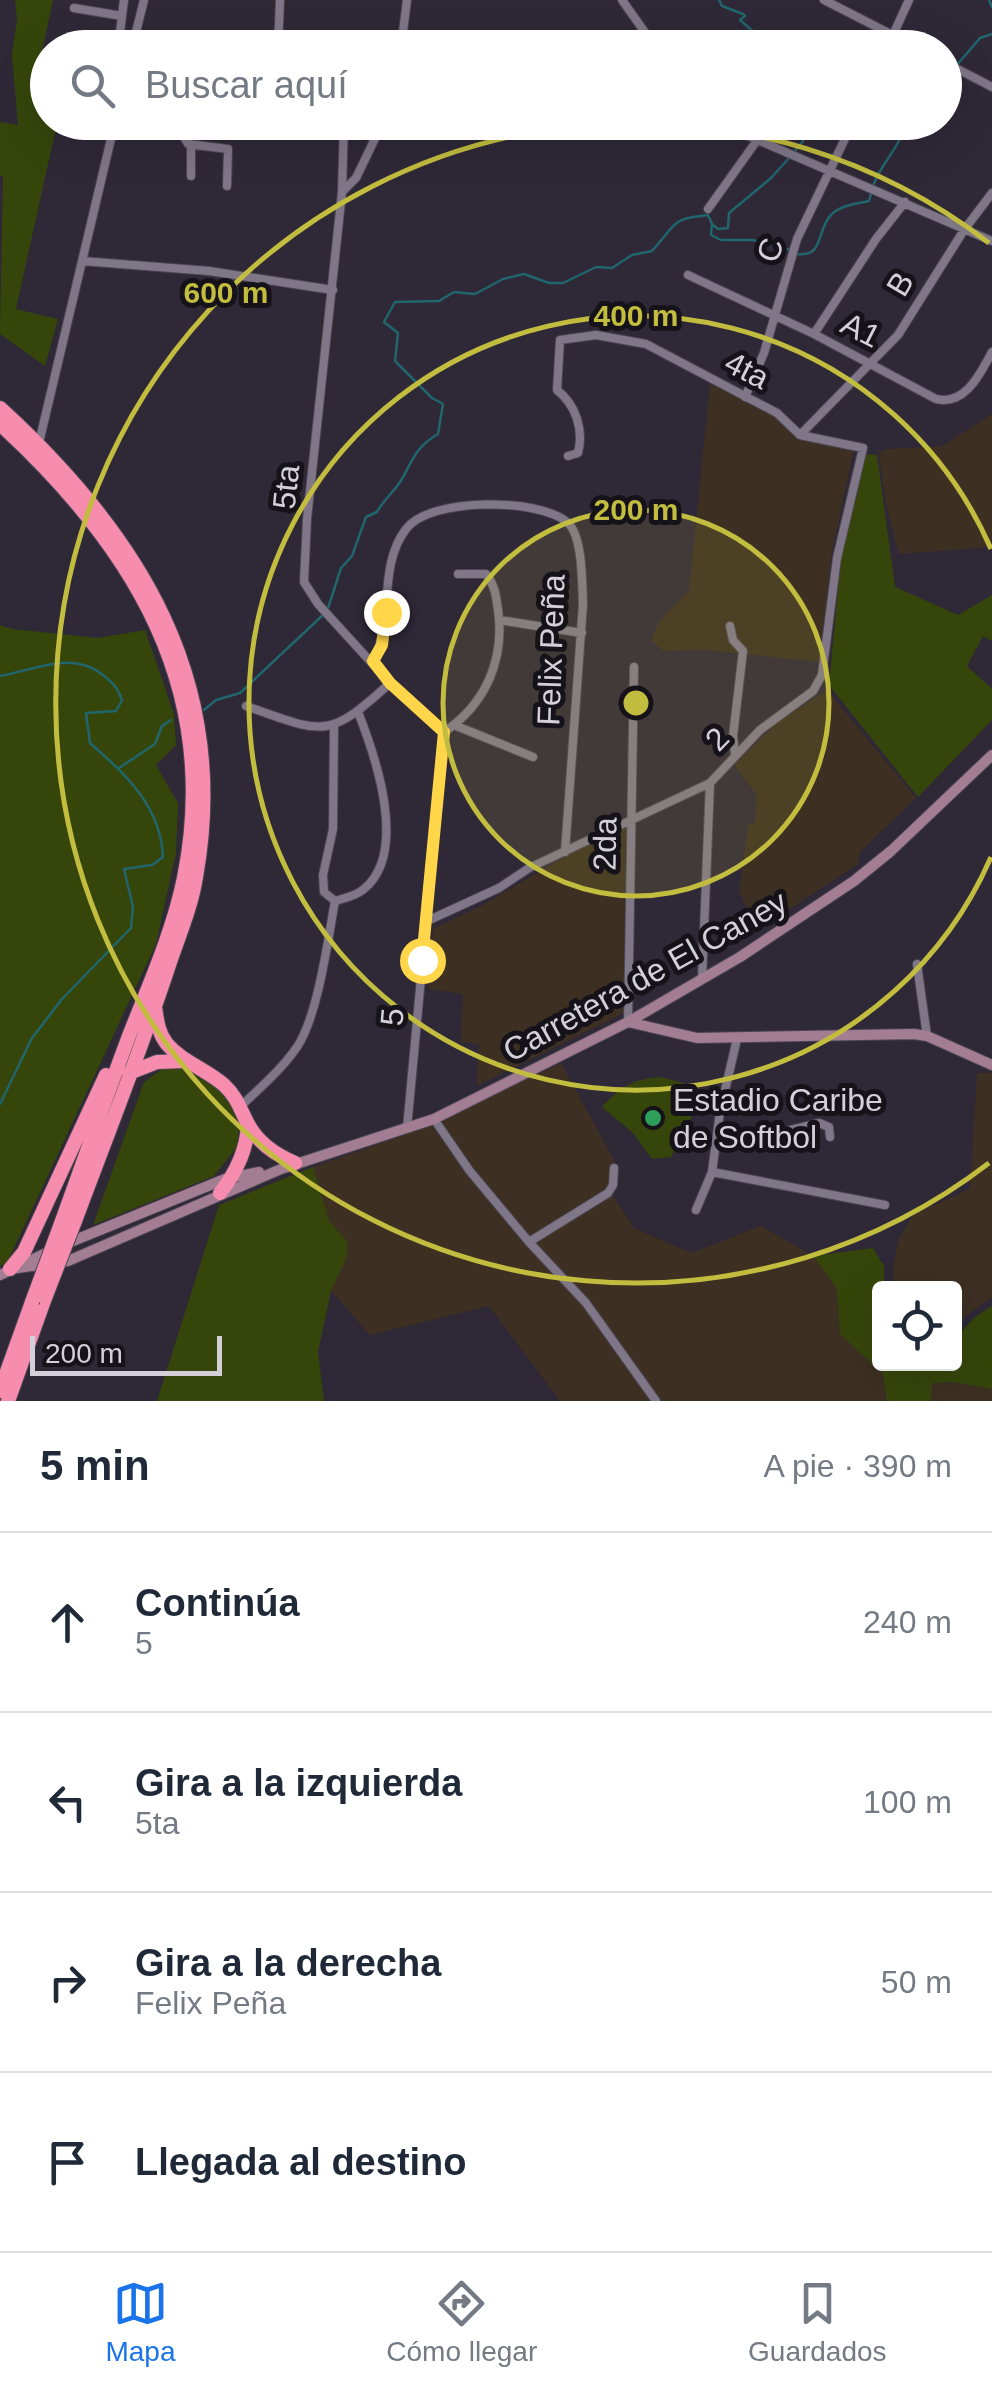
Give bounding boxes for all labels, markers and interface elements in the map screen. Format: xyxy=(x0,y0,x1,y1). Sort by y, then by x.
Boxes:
search box xyxy=(30,30,962,140)
icon: search xyxy=(65,58,120,113)
text: Buscar aquí xyxy=(145,64,348,106)
street label: C xyxy=(749,234,791,266)
street label: B xyxy=(879,266,921,302)
text: 600 m xyxy=(183,276,269,309)
text: 400 m xyxy=(593,299,679,332)
street label: A1 xyxy=(835,305,887,355)
street label: 4ta xyxy=(719,344,775,396)
street label: 5ta xyxy=(266,463,306,511)
text: 200 m xyxy=(593,493,679,526)
street label: Felix Peña xyxy=(530,574,572,726)
route end xyxy=(364,590,410,636)
centre of rings xyxy=(618,685,654,721)
street label: 2 xyxy=(698,720,736,758)
street label: 2da xyxy=(587,817,623,871)
street label: Carretera de El Caney xyxy=(497,883,793,1069)
route start xyxy=(400,938,446,984)
street label: 5 xyxy=(373,1007,411,1027)
place label: Estadio Caribe de Softbol xyxy=(673,1082,883,1155)
marker: Estadio Caribe de Softbol xyxy=(642,1107,664,1129)
map controls xyxy=(872,1281,962,1371)
button: locate xyxy=(872,1281,962,1371)
scale bar xyxy=(30,1331,222,1376)
text: 200 m xyxy=(45,1338,123,1369)
text: 5 min xyxy=(40,1442,150,1489)
text: A pie · 390 m xyxy=(763,1448,952,1484)
text: Continúa xyxy=(135,1582,300,1624)
icon: ahead xyxy=(40,1595,95,1650)
text: 240 m xyxy=(863,1604,952,1640)
text: 5 xyxy=(135,1625,153,1661)
text: Gira a la izquierda xyxy=(135,1762,462,1804)
icon: left xyxy=(40,1775,95,1830)
text: 100 m xyxy=(863,1784,952,1820)
text: 5ta xyxy=(135,1805,179,1841)
text: Gira a la derecha xyxy=(135,1942,441,1984)
icon: right xyxy=(40,1955,95,2010)
text: 50 m xyxy=(881,1964,952,2000)
text: Felix Peña xyxy=(135,1985,286,2021)
icon: arrive xyxy=(40,2135,95,2190)
text: Llegada al destino xyxy=(135,2141,467,2183)
tab: Mapa xyxy=(105,2276,175,2368)
tab: Cómo llegar xyxy=(386,2276,537,2368)
tab: Guardados xyxy=(748,2276,887,2368)

